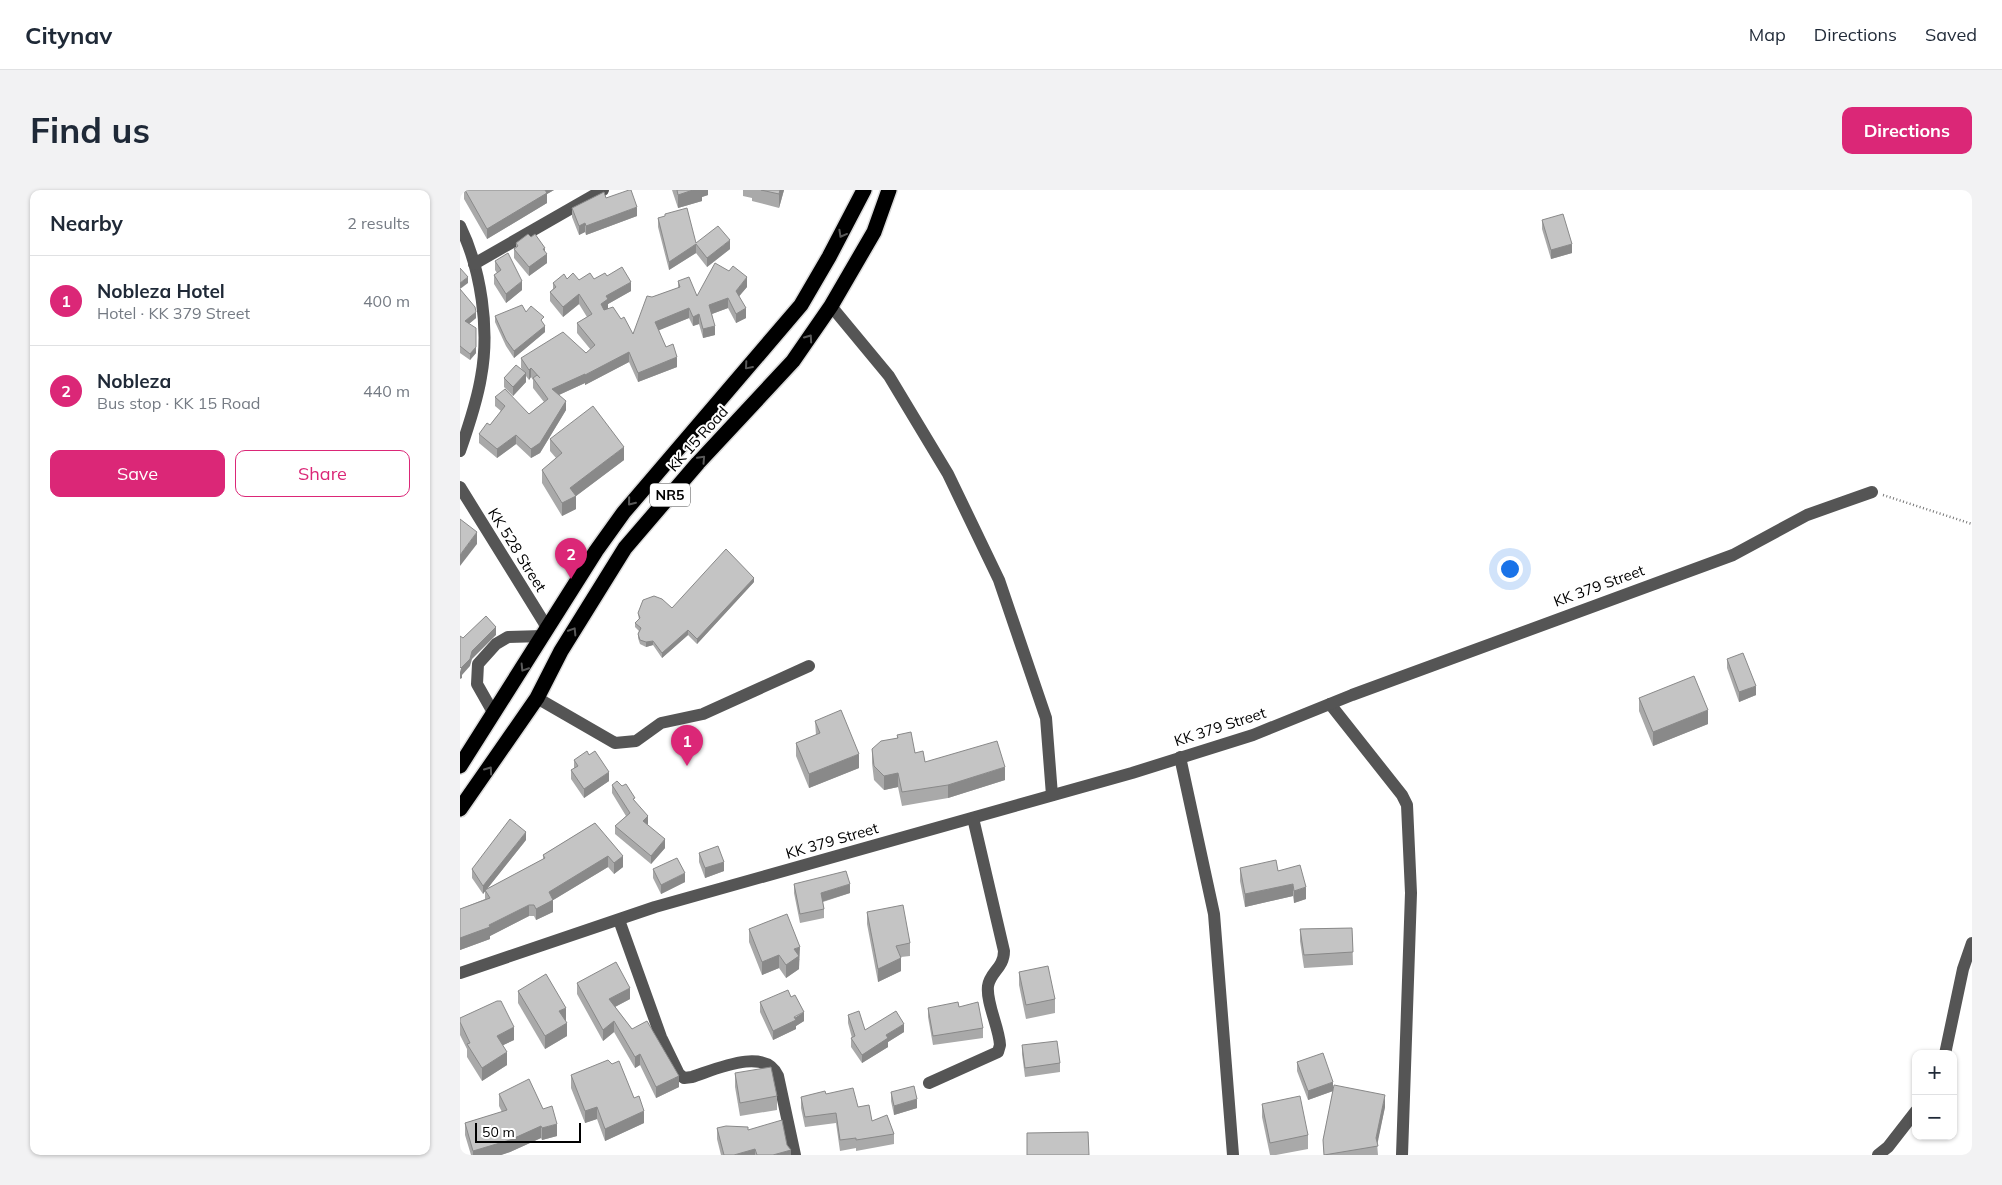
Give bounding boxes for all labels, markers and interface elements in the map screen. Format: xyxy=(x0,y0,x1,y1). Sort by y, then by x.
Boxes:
text: Citynav xyxy=(25,20,112,50)
text: Map xyxy=(1749,23,1786,46)
text: Directions xyxy=(1814,23,1897,46)
text: Saved xyxy=(1925,23,1977,46)
button: Directions xyxy=(1842,107,1972,154)
text: Find us xyxy=(30,108,150,152)
text: Nearby xyxy=(50,210,123,236)
text: 2 results xyxy=(347,213,410,233)
one-way arrow xyxy=(838,228,848,237)
text: Nobleza Hotel xyxy=(97,279,225,303)
text: 1 xyxy=(61,291,71,311)
text: 400 m xyxy=(363,291,410,311)
text: Hotel · KK 379 Street xyxy=(97,303,250,323)
one-way arrow xyxy=(803,334,812,344)
one-way arrow xyxy=(745,360,754,369)
text: Nobleza xyxy=(97,369,171,393)
text: 2 xyxy=(61,381,71,401)
text: 440 m xyxy=(363,381,410,401)
text: Bus stop · KK 15 Road xyxy=(97,393,260,413)
street label: KK 15 Road xyxy=(663,402,732,475)
button: Save xyxy=(50,450,225,497)
button: Share xyxy=(235,450,410,497)
one-way arrow xyxy=(696,456,705,465)
road number: NR5 xyxy=(650,484,690,506)
one-way arrow xyxy=(628,497,637,506)
street label: KK 528 Street xyxy=(484,504,551,595)
pin: 2 xyxy=(555,538,587,579)
your location xyxy=(1497,556,1523,582)
street label: KK 379 Street xyxy=(1551,560,1647,611)
one-way arrow xyxy=(567,628,577,637)
one-way arrow xyxy=(520,662,530,671)
street label: KK 379 Street xyxy=(1172,703,1268,750)
pin: 1 xyxy=(671,725,703,766)
one-way arrow xyxy=(483,766,492,775)
street label: KK 379 Street xyxy=(783,818,880,863)
map controls xyxy=(1912,1050,1957,1140)
button: + xyxy=(1912,1050,1957,1095)
button: − xyxy=(1912,1095,1957,1140)
scale bar xyxy=(475,1120,581,1143)
text: 50 m xyxy=(482,1123,515,1141)

